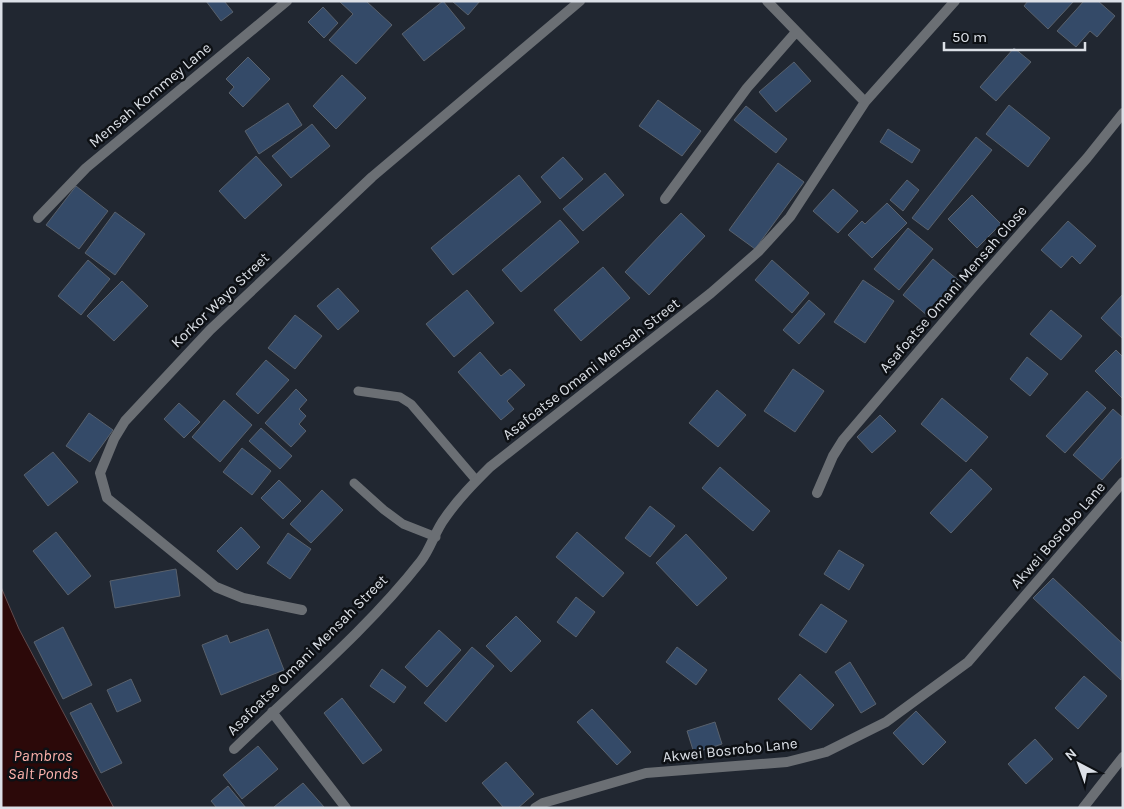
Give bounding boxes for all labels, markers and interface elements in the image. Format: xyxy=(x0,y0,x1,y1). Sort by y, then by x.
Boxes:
scale bar xyxy=(944,20,1085,52)
text: 50 m xyxy=(952,28,987,46)
street label: Mensah Kommey Lane xyxy=(85,39,215,151)
street label: Asafoatse Omani Mensah Close xyxy=(875,202,1031,376)
street label: Korkor Wayo Street xyxy=(167,248,273,351)
street label: Asafoatse Omani Mensah Street xyxy=(499,294,683,444)
street label: Akwei Bosrobo Lane xyxy=(1007,478,1109,592)
street label: Asafoatse Omani Mensah Street xyxy=(223,571,391,739)
street label: Akwei Bosrobo Lane xyxy=(662,734,798,766)
north arrow xyxy=(1054,739,1104,789)
text: N xyxy=(1061,745,1080,764)
water label: Pambros Salt Ponds xyxy=(8,746,79,783)

